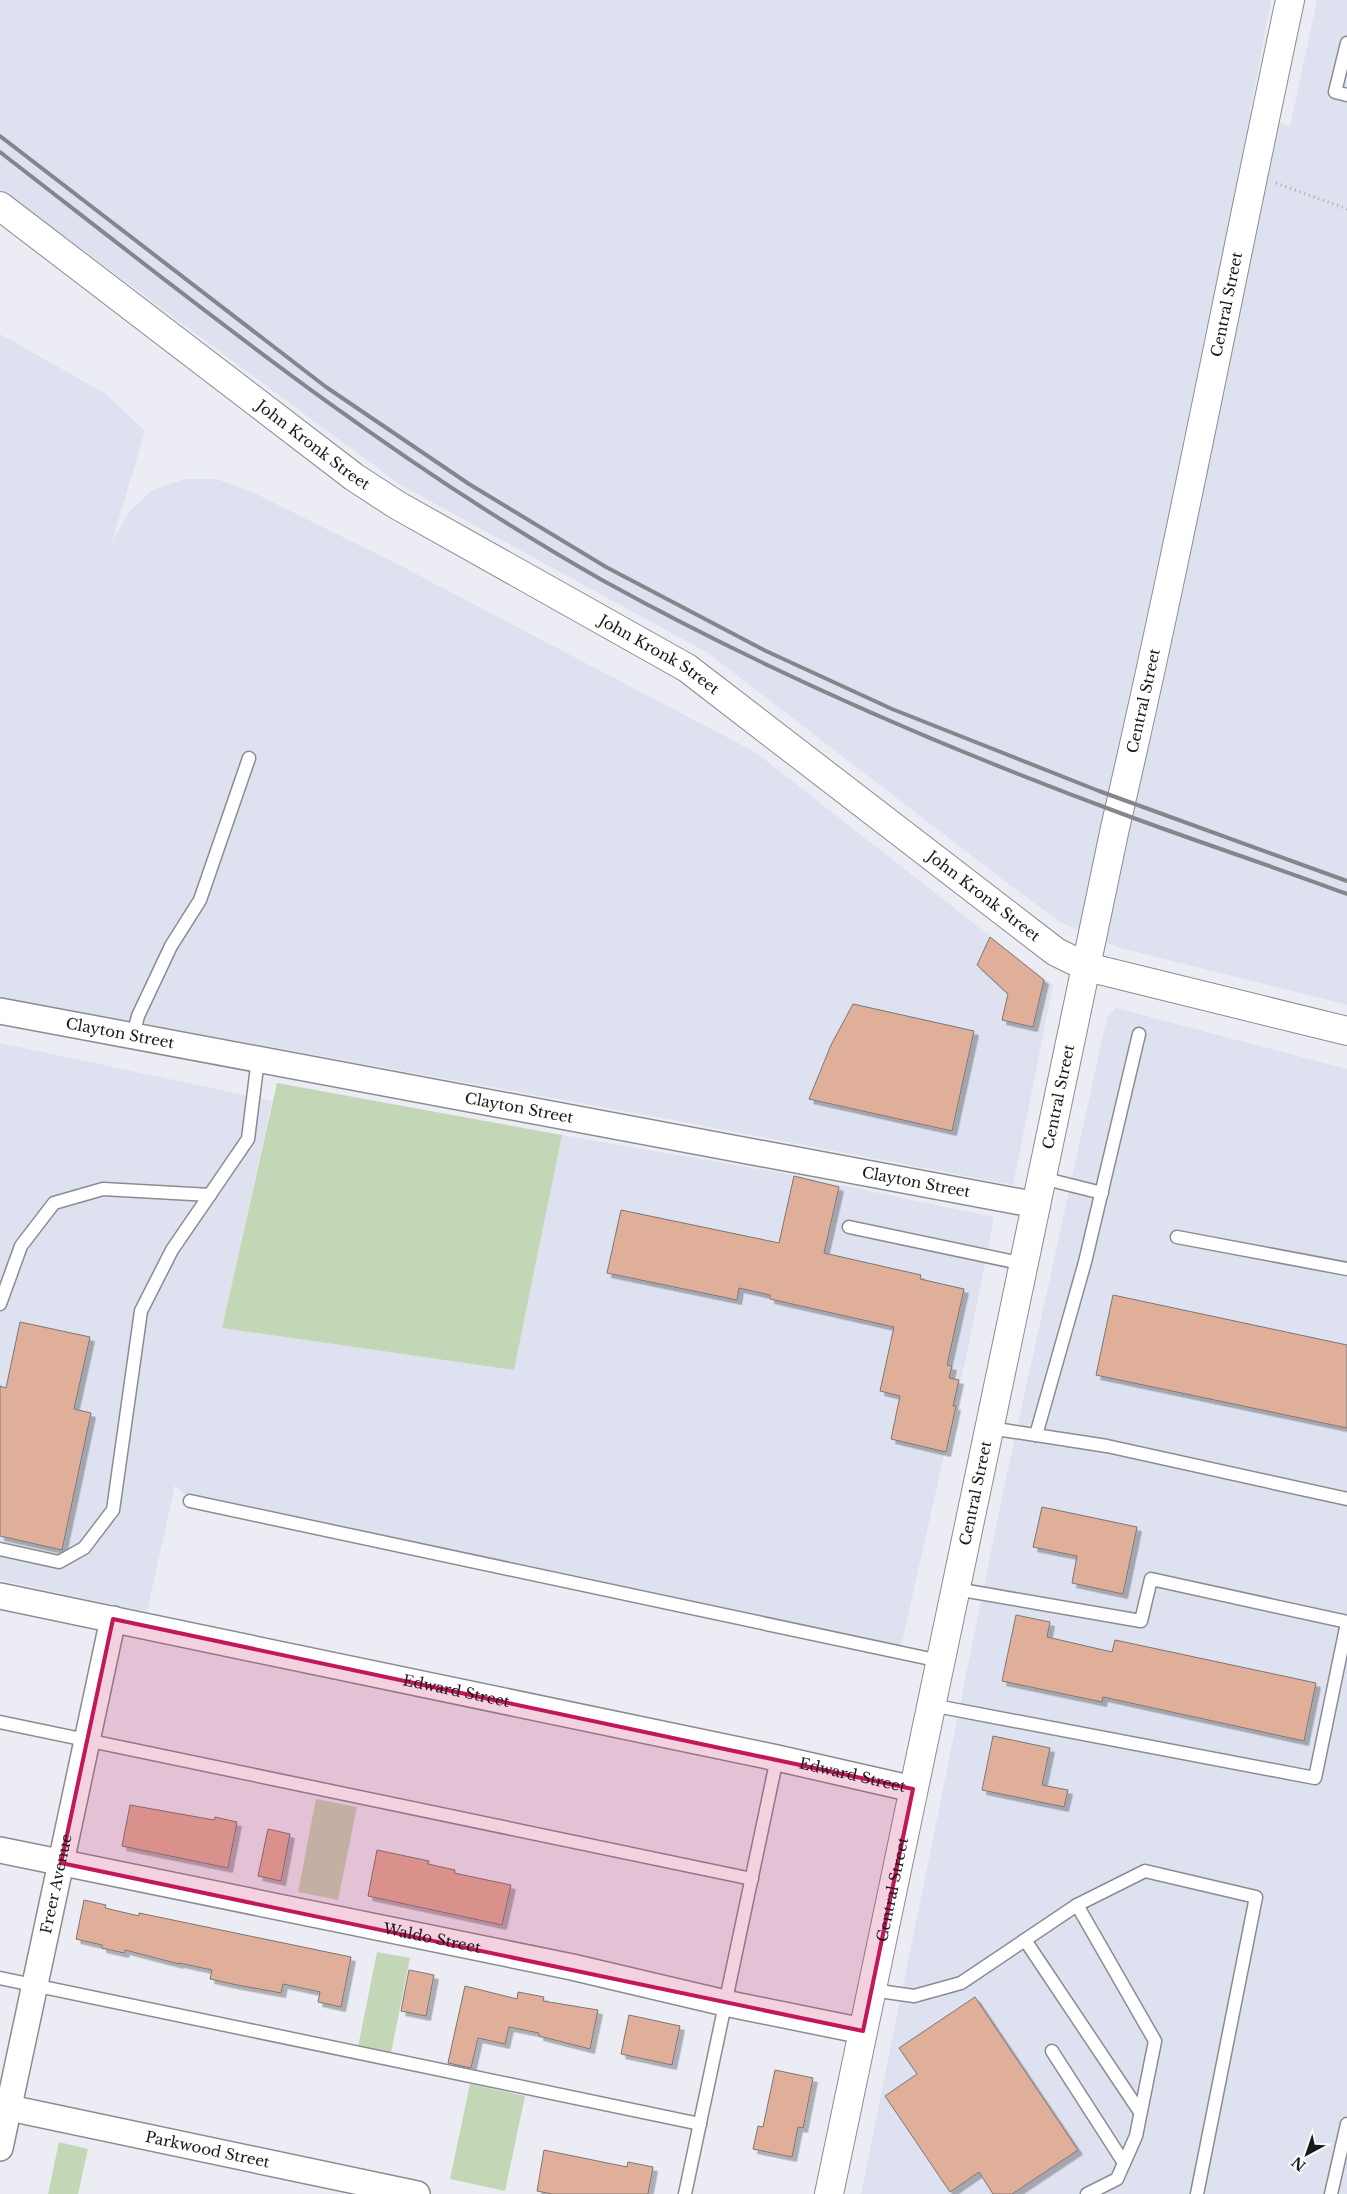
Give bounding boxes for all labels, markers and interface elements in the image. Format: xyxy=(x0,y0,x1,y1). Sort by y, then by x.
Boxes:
street label: Central Street xyxy=(1206,250,1246,358)
street label: John Kronk Street xyxy=(251,395,374,494)
street label: John Kronk Street xyxy=(594,609,723,699)
street label: Central Street xyxy=(1122,646,1164,755)
street label: John Kronk Street xyxy=(922,845,1044,946)
street label: Clayton Street xyxy=(64,1014,176,1052)
street label: Central Street xyxy=(1038,1042,1079,1151)
street label: Clayton Street xyxy=(463,1088,575,1127)
street label: Clayton Street xyxy=(860,1162,972,1201)
street label: Central Street xyxy=(955,1439,996,1547)
street label: Edward Street xyxy=(401,1670,512,1711)
street label: Edward Street xyxy=(797,1753,908,1796)
street label: Freer Avenue xyxy=(36,1832,76,1936)
street label: Central Street xyxy=(872,1835,913,1944)
street label: Waldo Street xyxy=(381,1918,483,1957)
street label: Parkwood Street xyxy=(144,2127,272,2172)
north arrow xyxy=(1282,2129,1332,2179)
text: N xyxy=(1288,2153,1309,2175)

